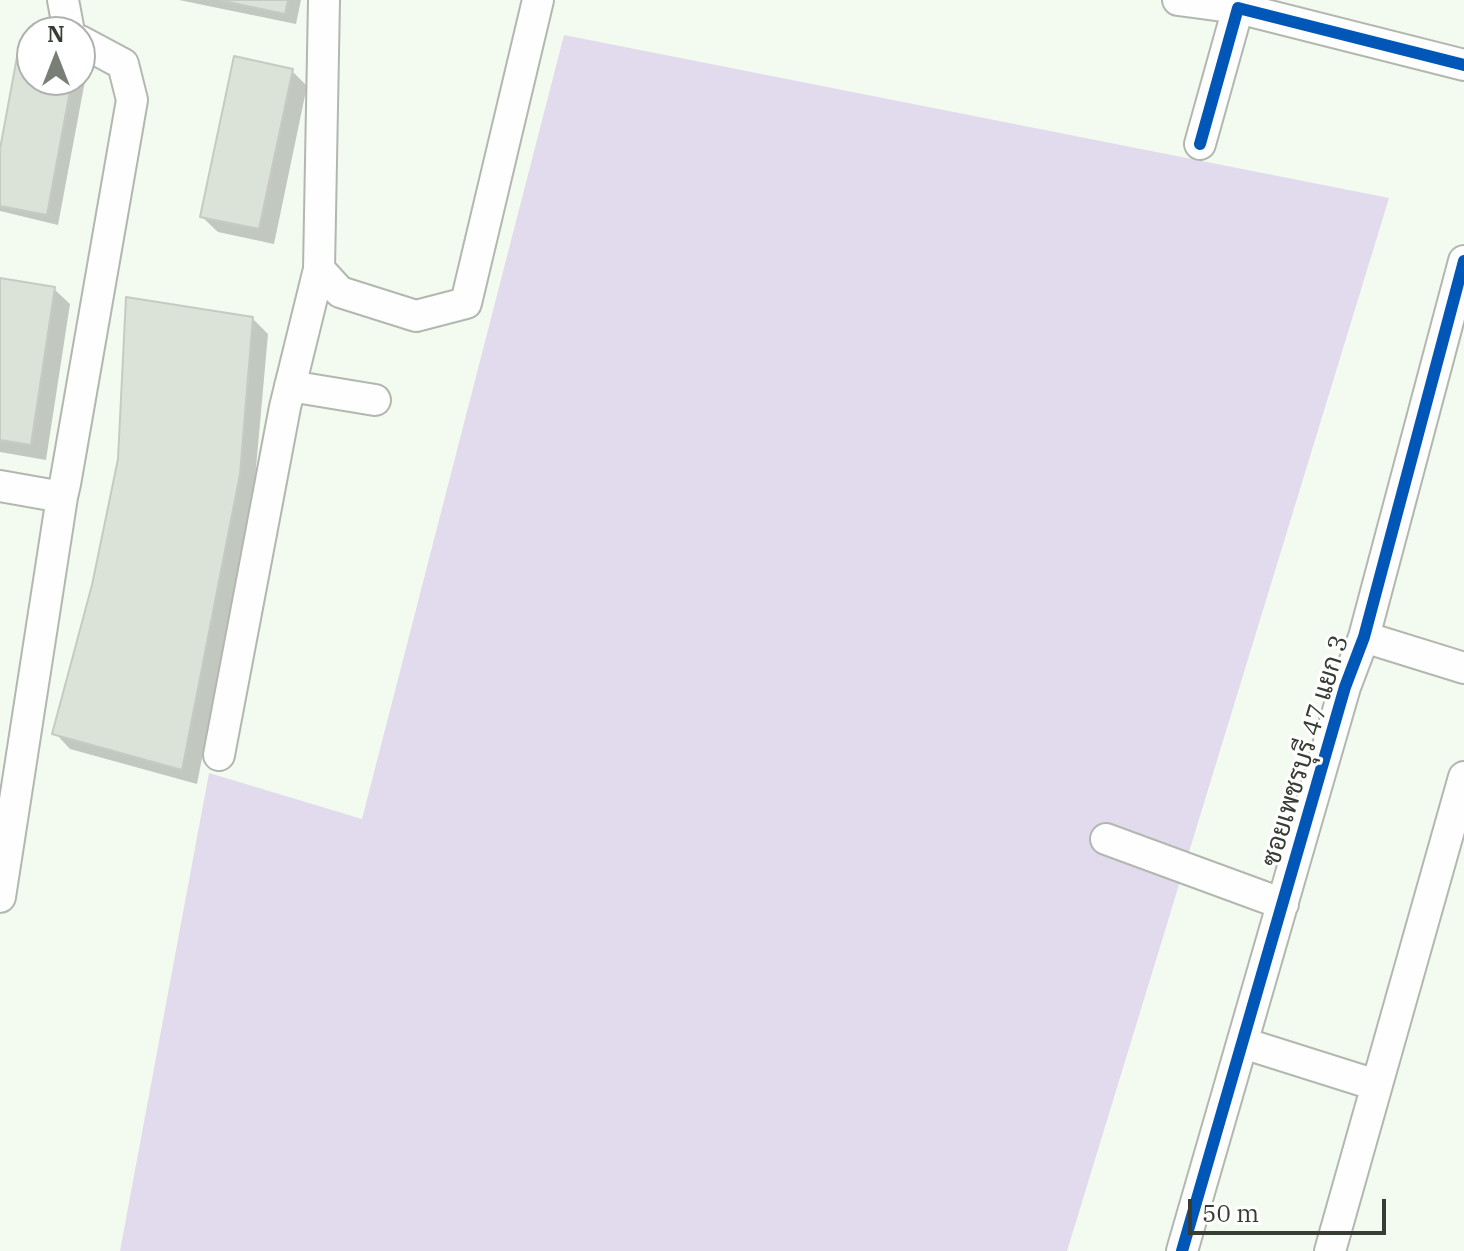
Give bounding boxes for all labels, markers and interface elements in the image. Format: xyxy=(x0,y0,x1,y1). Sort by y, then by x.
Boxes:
north arrow xyxy=(16,16,96,96)
text: N xyxy=(47,19,65,48)
street label: ซอยเพชรบุรี 47 แยก 3 xyxy=(1256,631,1356,871)
scale bar xyxy=(1192,1183,1390,1233)
text: 50 m xyxy=(1202,1197,1259,1229)

